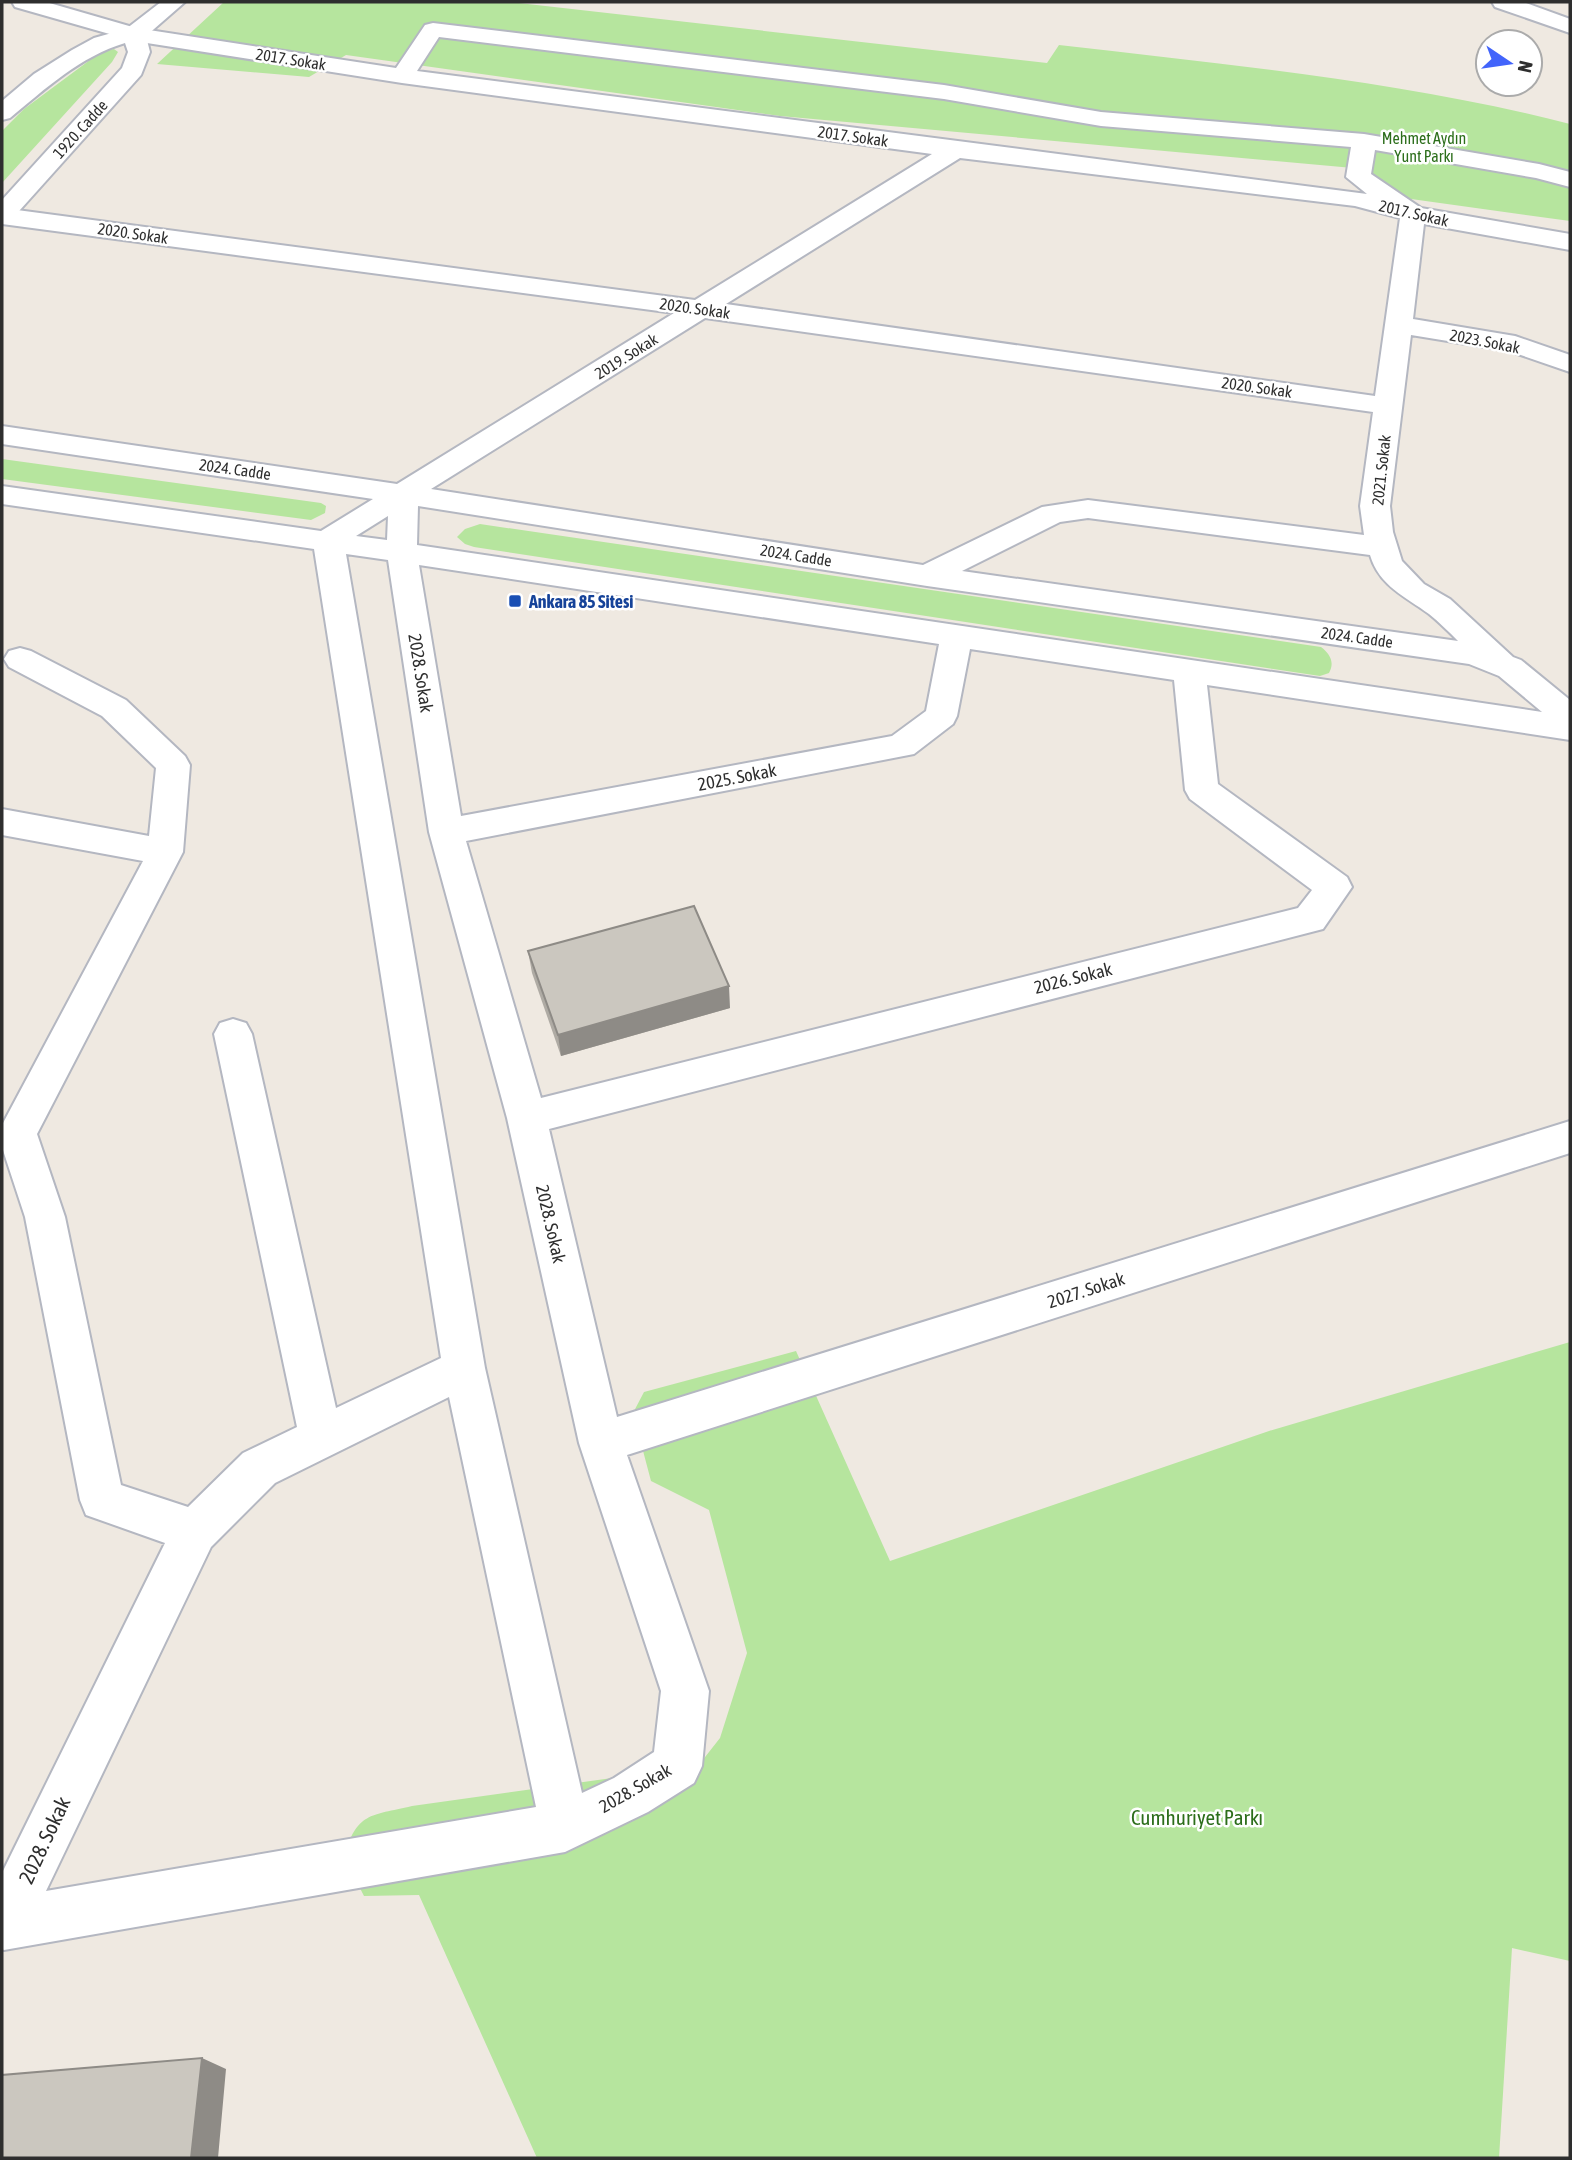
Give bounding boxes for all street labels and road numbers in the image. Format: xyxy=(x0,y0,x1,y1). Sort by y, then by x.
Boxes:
street label: 2017. Sokak xyxy=(255,45,327,73)
street label: 1920. Cadde xyxy=(49,96,111,162)
street label: 2017. Sokak xyxy=(817,122,889,150)
street label: 2017. Sokak xyxy=(1377,196,1451,230)
street label: 2020. Sokak xyxy=(97,219,169,247)
street label: 2020. Sokak xyxy=(659,294,731,322)
street label: 2023. Sokak xyxy=(1448,325,1522,357)
street label: 2019. Sokak xyxy=(591,330,661,382)
street label: 2020. Sokak xyxy=(1221,373,1293,401)
street label: 2021. Sokak xyxy=(1368,434,1394,506)
street label: 2024. Cadde xyxy=(198,455,272,483)
street label: 2024. Cadde xyxy=(759,540,833,570)
street label: 2024. Cadde xyxy=(1320,623,1394,651)
street label: 2028. Sokak xyxy=(404,632,438,714)
street label: 2025. Sokak xyxy=(696,759,778,795)
street label: 2026. Sokak xyxy=(1032,958,1114,998)
street label: 2028. Sokak xyxy=(532,1183,570,1265)
street label: 2027. Sokak xyxy=(1045,1268,1127,1312)
street label: 2028. Sokak xyxy=(595,1759,675,1817)
street label: 2028. Sokak xyxy=(13,1793,75,1887)

